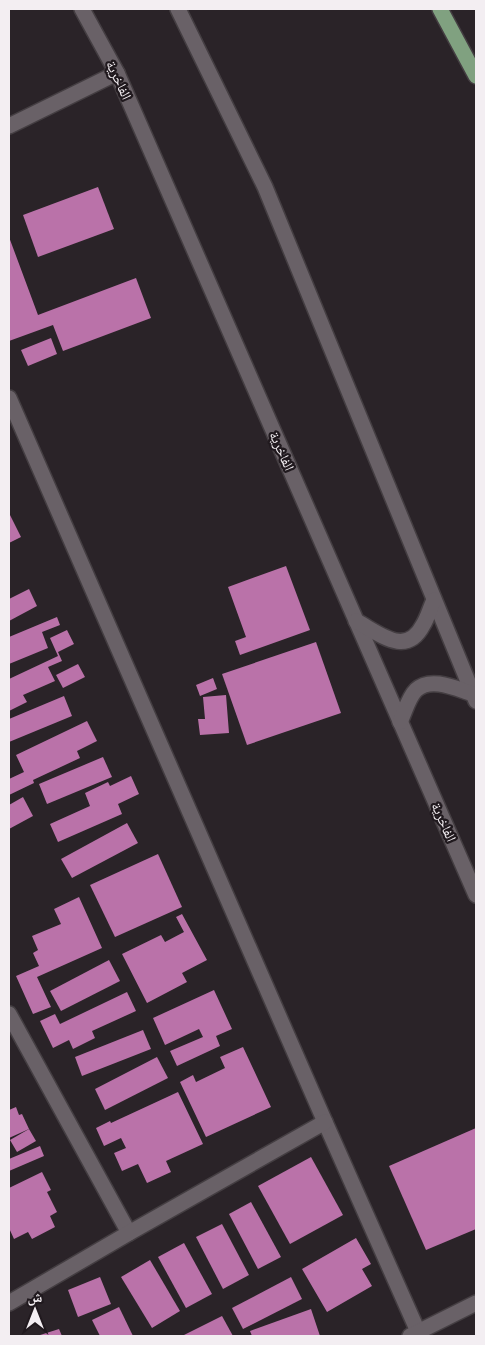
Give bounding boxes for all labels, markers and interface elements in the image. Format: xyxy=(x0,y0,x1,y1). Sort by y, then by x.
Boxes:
street label: الفاخرية xyxy=(102,58,135,102)
street label: الفاخرية xyxy=(265,429,298,473)
street label: الفاخرية xyxy=(427,800,460,844)
north arrow xyxy=(10,1285,60,1335)
text: ش xyxy=(28,1289,43,1306)

